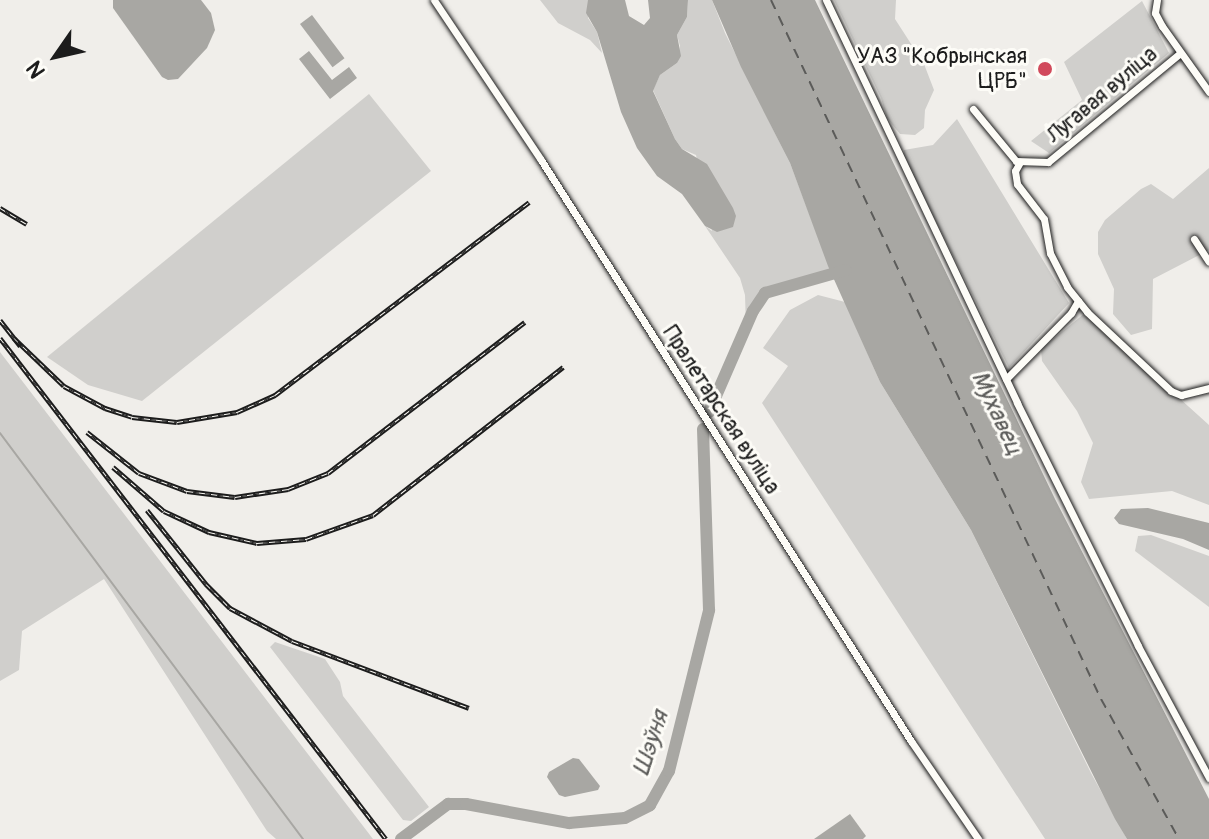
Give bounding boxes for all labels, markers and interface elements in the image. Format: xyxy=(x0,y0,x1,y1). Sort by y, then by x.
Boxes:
north arrow xyxy=(16,16,96,96)
street label: Лугавая вуліца xyxy=(1041,41,1163,149)
place label: УАЗ "Кобрынская ЦРБ" xyxy=(857,43,1027,94)
text: N xyxy=(20,55,52,83)
marker: УАЗ "Кобрынская ЦРБ" xyxy=(1034,58,1056,80)
street label: Пралетарская вуліца xyxy=(657,321,785,499)
water label: Мухавец xyxy=(965,366,1029,460)
water label: Шэўня xyxy=(627,707,675,779)

